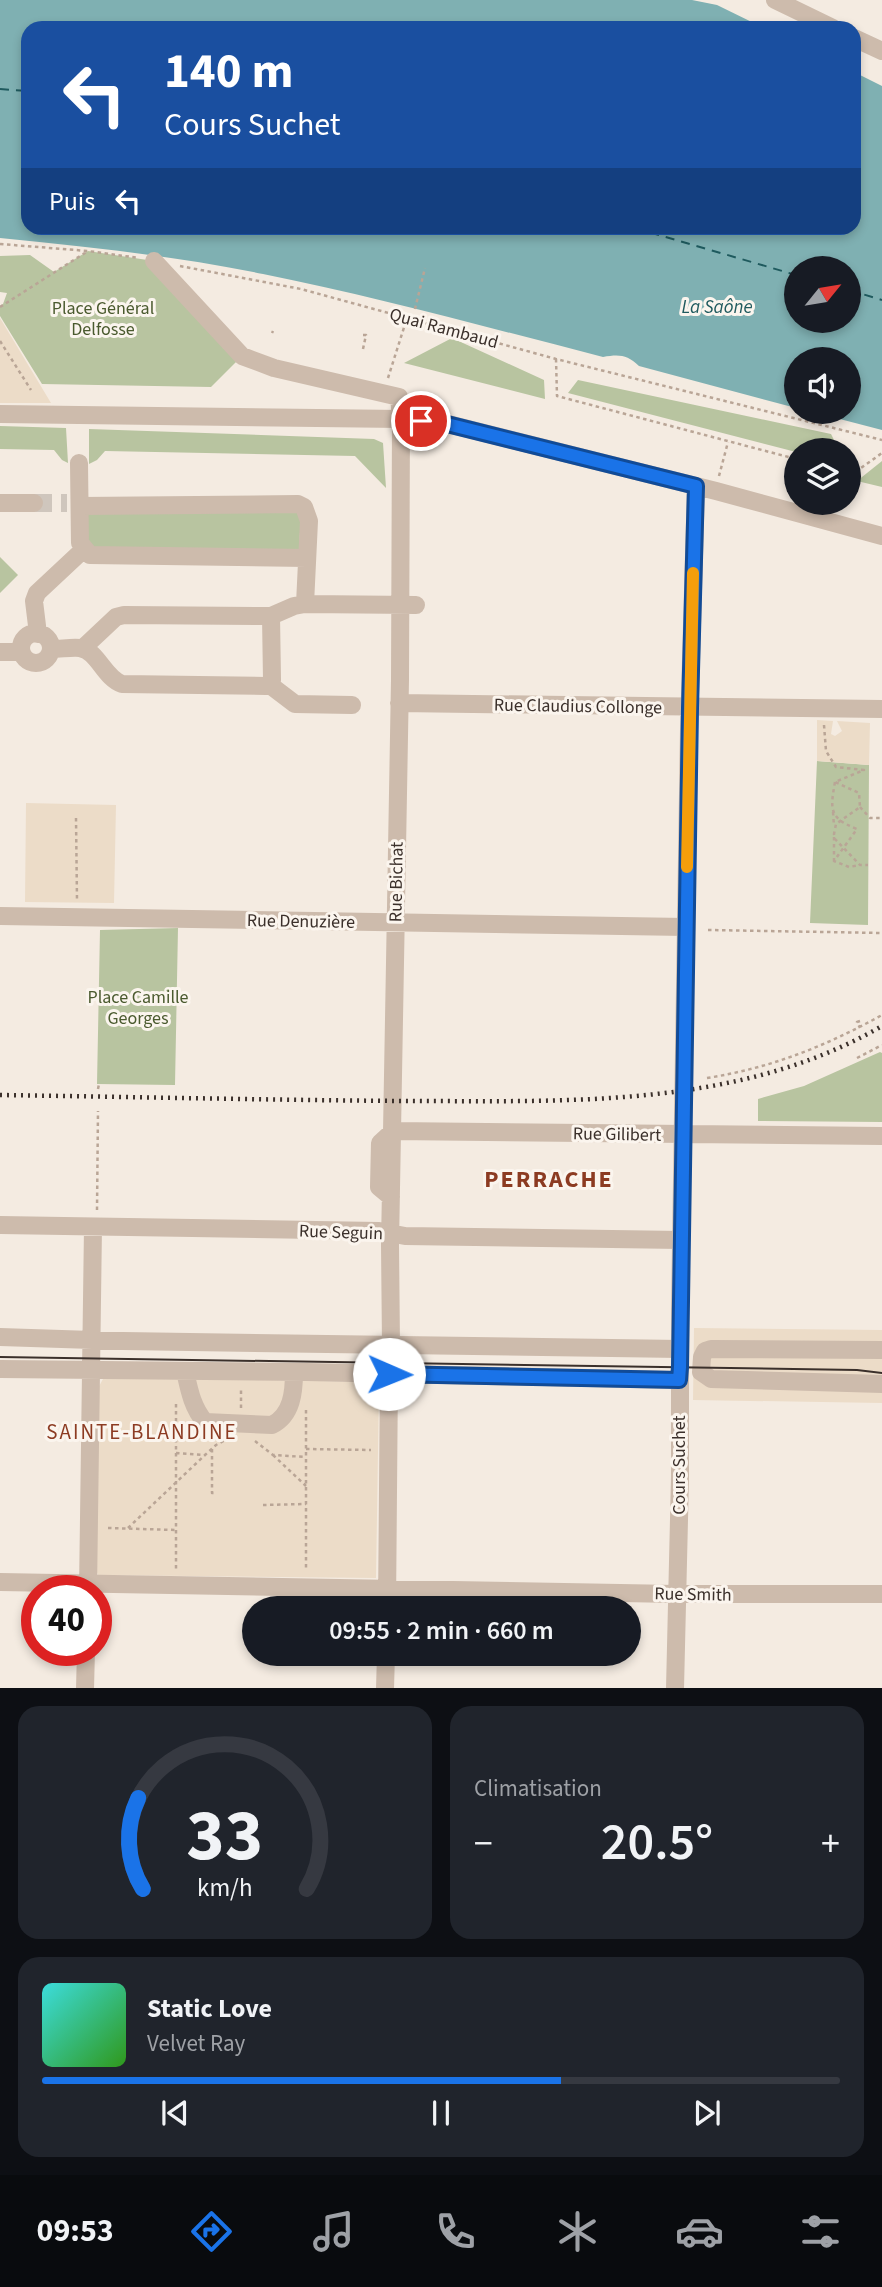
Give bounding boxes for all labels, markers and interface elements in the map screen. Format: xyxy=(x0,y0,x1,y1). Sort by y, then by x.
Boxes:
text: 140 m xyxy=(164,37,293,107)
icon: left xyxy=(49,49,140,140)
text: Cours Suchet xyxy=(164,102,341,148)
icon: left xyxy=(109,182,147,220)
text: Puis xyxy=(49,183,95,220)
north arrow xyxy=(784,256,861,332)
map controls xyxy=(784,256,861,515)
water label: La Saône xyxy=(681,294,753,321)
park label: Place Général Delfosse xyxy=(52,296,154,342)
street label: Quai Rambaud xyxy=(387,302,501,355)
button: sound xyxy=(784,347,861,424)
pin xyxy=(391,391,451,451)
icon: arrive xyxy=(402,402,440,440)
button: layers xyxy=(784,438,861,515)
street label: Rue Claudius Collonge xyxy=(494,693,662,720)
street label: Rue Bichat xyxy=(383,842,410,922)
street label: Rue Denuzière xyxy=(247,908,355,935)
park label: Place Camille Georges xyxy=(87,985,189,1031)
street label: Rue Gilibert xyxy=(573,1121,661,1148)
district label: PERRACHE xyxy=(484,1162,614,1197)
street label: Rue Seguin xyxy=(299,1219,383,1246)
position arrow xyxy=(352,1337,426,1411)
street label: Cours Suchet xyxy=(667,1415,692,1515)
district label: SAINTE-BLANDINE xyxy=(46,1417,238,1447)
speed limit sign: 40 xyxy=(21,1575,112,1666)
street label: Rue Smith xyxy=(654,1581,732,1608)
text: 09:55 · 2 min · 660 m xyxy=(329,1612,554,1649)
text: Climatisation xyxy=(474,1772,602,1805)
text: 33 xyxy=(187,1784,263,1888)
text: 20.5° xyxy=(601,1806,713,1880)
text: − xyxy=(474,1817,493,1871)
text: + xyxy=(821,1817,840,1871)
text: km/h xyxy=(197,1869,253,1905)
text: Static Love xyxy=(147,1990,272,2027)
text: Velvet Ray xyxy=(147,2027,245,2060)
icon: previous xyxy=(156,2094,194,2132)
icon: pause xyxy=(422,2094,460,2132)
icon: next xyxy=(688,2094,726,2132)
icon: directions xyxy=(187,2207,236,2256)
icon: music xyxy=(309,2207,358,2256)
icon: phone xyxy=(431,2207,480,2256)
icon: climate xyxy=(553,2207,602,2256)
icon: car xyxy=(675,2207,724,2256)
icon: filters xyxy=(796,2207,845,2256)
text: 09:53 xyxy=(36,2208,114,2254)

